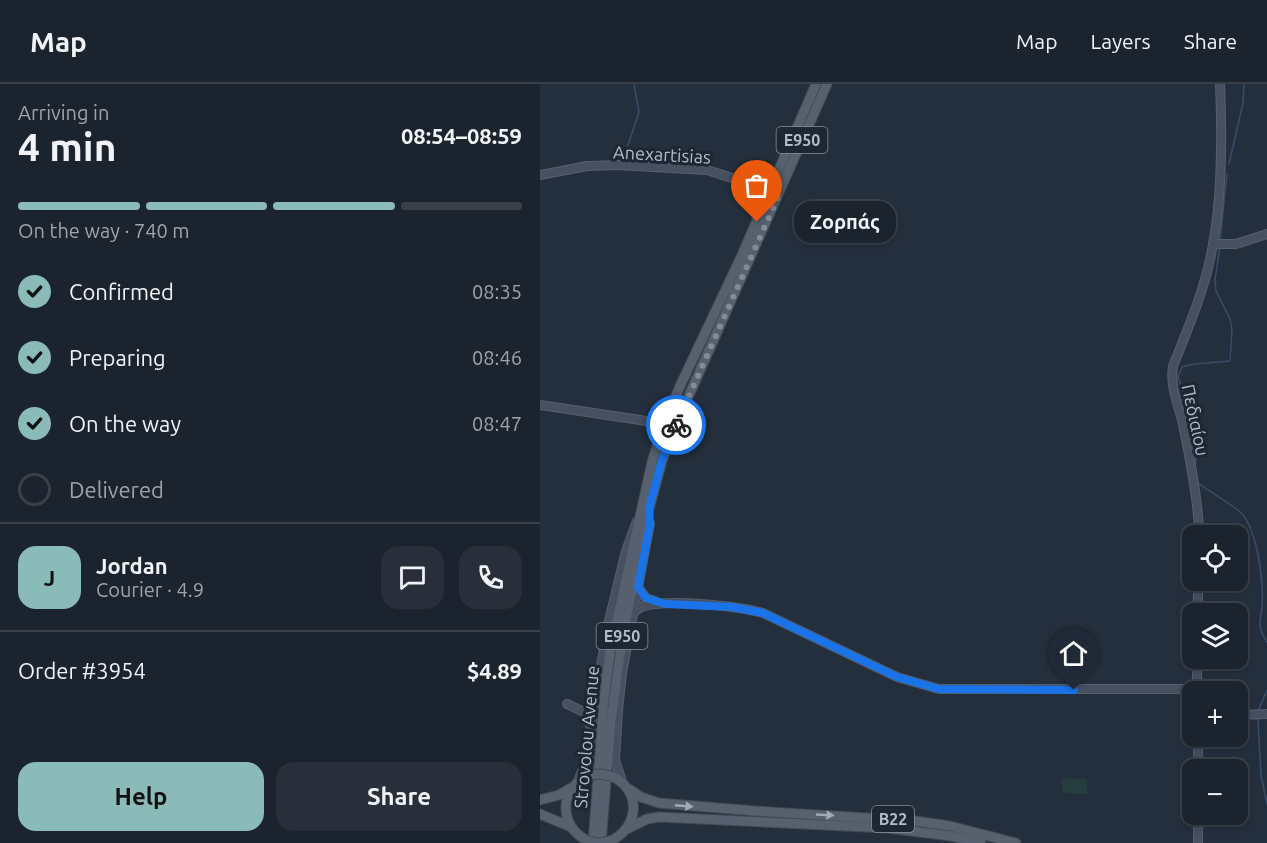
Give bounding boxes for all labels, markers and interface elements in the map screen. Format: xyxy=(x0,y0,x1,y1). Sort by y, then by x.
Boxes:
text: Map xyxy=(30,26,87,57)
text: Map xyxy=(1016,29,1057,53)
text: Layers xyxy=(1090,29,1151,53)
text: Share xyxy=(1184,29,1237,53)
text: Arriving in xyxy=(18,101,109,124)
text: 08:54–08:59 xyxy=(401,123,522,148)
text: 4 min xyxy=(18,125,117,168)
road number: E950 xyxy=(776,127,828,153)
street label: Anexartisias xyxy=(613,141,711,167)
pin xyxy=(731,160,782,222)
icon: bag xyxy=(740,169,773,202)
callout: Ζορπάς xyxy=(793,201,895,243)
text: Ζορπάς xyxy=(810,210,880,233)
text: On the way · 740 m xyxy=(18,219,190,242)
icon: check xyxy=(18,275,51,308)
text: Confirmed xyxy=(69,279,174,304)
text: 08:35 xyxy=(472,280,522,303)
icon: check xyxy=(18,341,51,374)
text: Preparing xyxy=(69,345,166,370)
text: 08:46 xyxy=(472,346,522,369)
street label: Πεδιαίου xyxy=(1179,382,1213,458)
courier xyxy=(646,395,706,455)
icon: check xyxy=(18,407,51,440)
icon: bike xyxy=(660,409,693,442)
text: On the way xyxy=(69,411,181,436)
text: 08:47 xyxy=(472,412,522,435)
text: Delivered xyxy=(69,477,164,502)
map controls xyxy=(1182,525,1248,825)
button: locate xyxy=(1182,525,1248,591)
button: chat xyxy=(381,546,444,609)
button: phone xyxy=(459,546,522,609)
text: Jordan xyxy=(96,553,168,578)
text: J xyxy=(44,565,55,590)
text: Courier · 4.9 xyxy=(96,578,204,601)
button: layers xyxy=(1182,603,1248,669)
road number: E950 xyxy=(596,623,647,649)
pin xyxy=(1048,628,1099,690)
icon: home xyxy=(1057,637,1090,670)
text: Order #3954 xyxy=(18,658,146,683)
text: $4.89 xyxy=(467,658,522,683)
street label: Strovolou Avenue xyxy=(570,665,602,809)
button: + xyxy=(1182,681,1248,747)
button: − xyxy=(1182,759,1248,825)
button: Help xyxy=(18,762,264,831)
button: Share xyxy=(276,762,522,831)
one-way arrow xyxy=(674,801,693,811)
road number: B22 xyxy=(872,806,914,832)
one-way arrow xyxy=(816,811,835,820)

